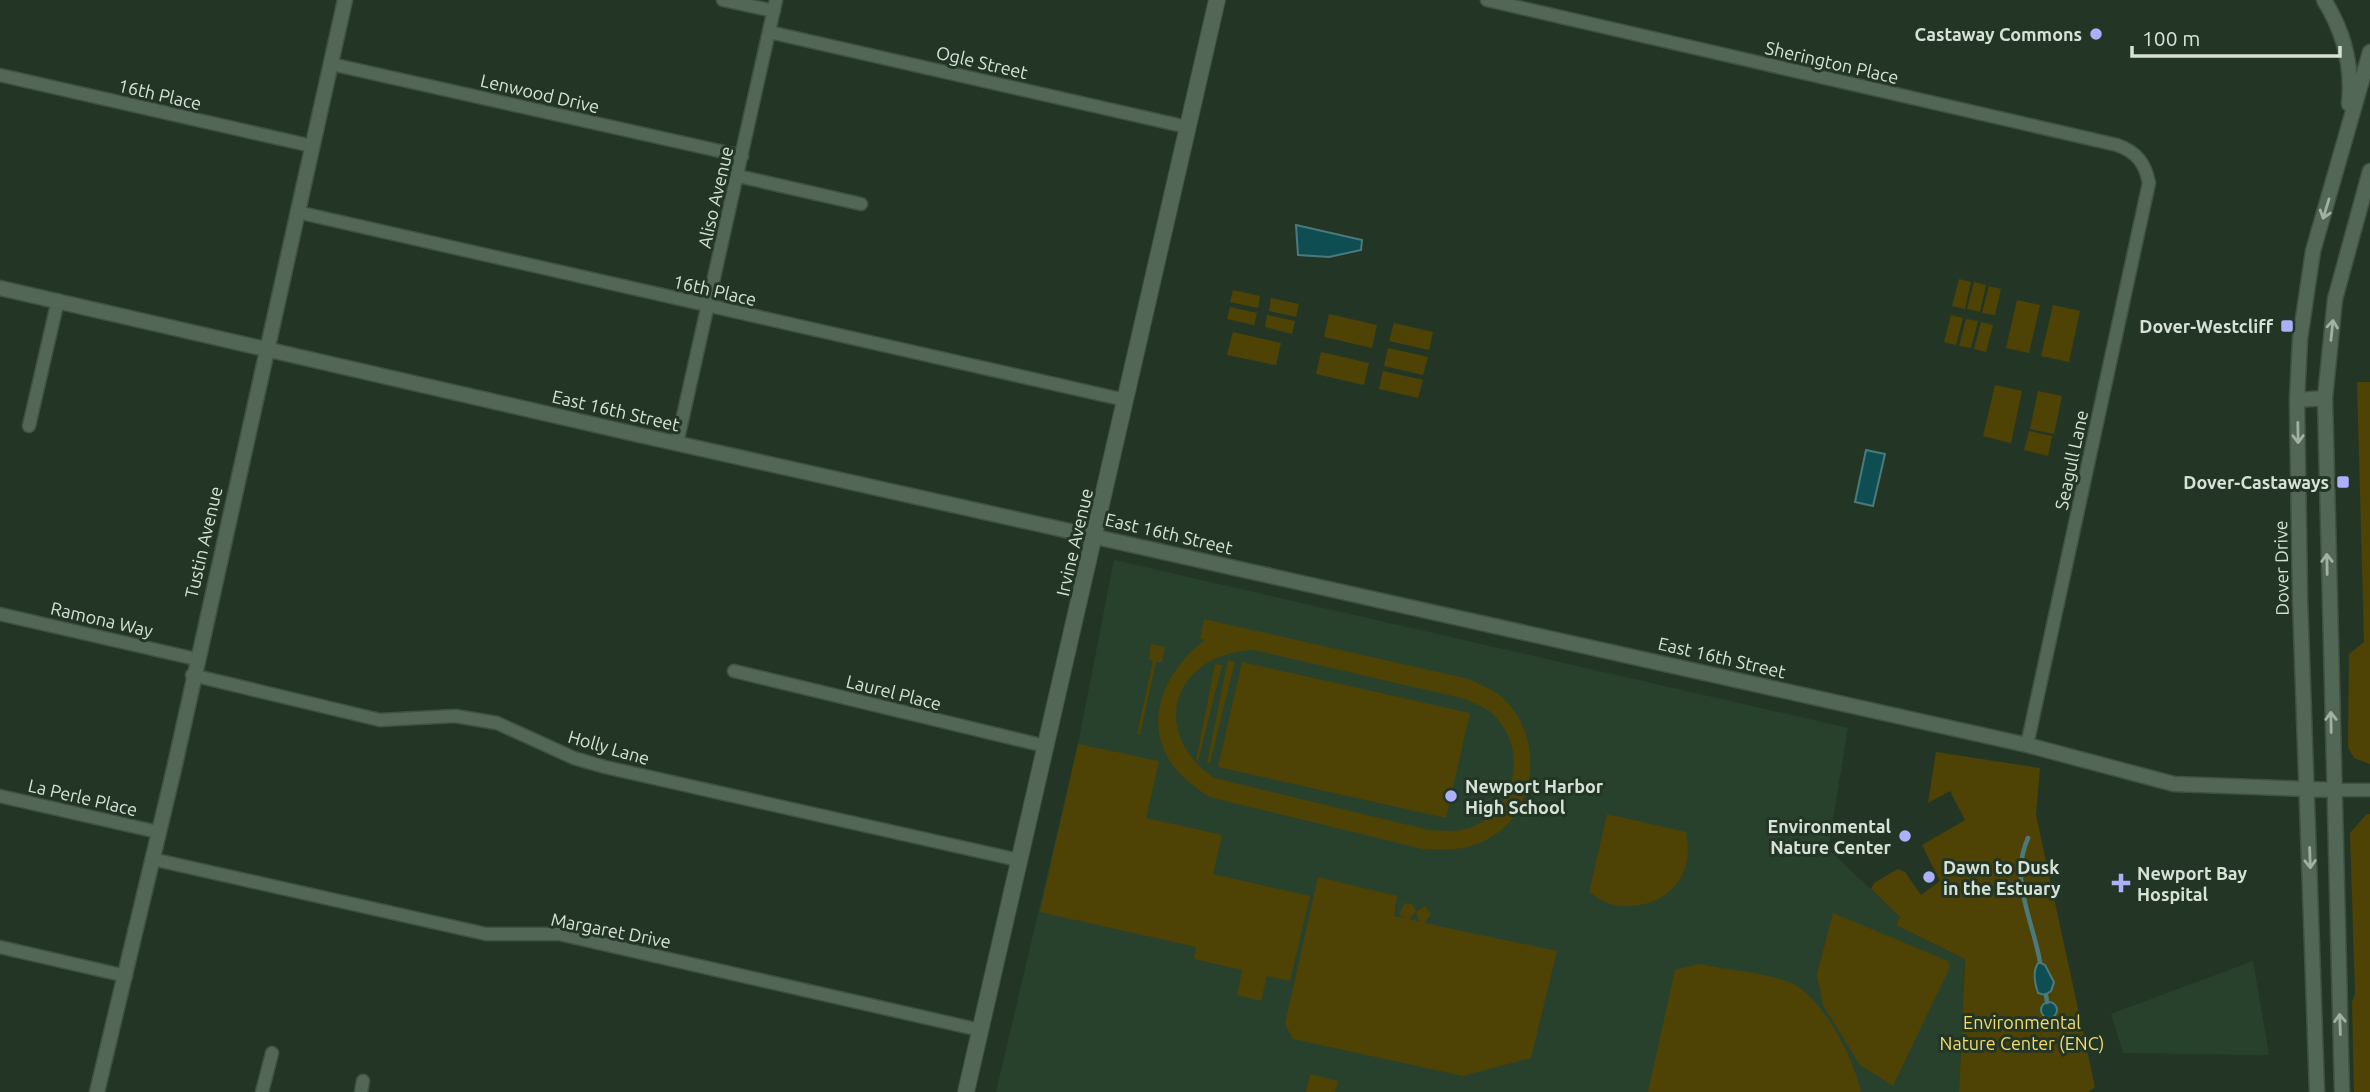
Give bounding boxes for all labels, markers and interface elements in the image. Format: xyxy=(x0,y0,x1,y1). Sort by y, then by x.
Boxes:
scale bar xyxy=(2132,14,2340,58)
place label: Castaway Commons xyxy=(1915,24,2082,44)
marker: Castaway Commons xyxy=(2088,26,2104,42)
text: 100 m xyxy=(2142,26,2200,50)
street label: Sherington Place xyxy=(1763,37,1901,87)
street label: Ogle Street xyxy=(934,42,1030,82)
street label: Lenwood Drive xyxy=(479,70,601,116)
street label: 16th Place xyxy=(116,75,204,113)
street label: Aliso Avenue xyxy=(694,144,736,250)
one-way arrow xyxy=(2319,198,2332,220)
street label: 16th Place xyxy=(671,271,759,309)
place label: Dover-Westcliff xyxy=(2139,316,2273,336)
marker: Dover-Westcliff xyxy=(2279,318,2295,334)
one-way arrow xyxy=(2326,319,2339,342)
street label: East 16th Street xyxy=(550,386,682,434)
street label: Seagull Lane xyxy=(2051,408,2091,512)
one-way arrow xyxy=(2291,422,2304,445)
place label: Dover-Castaways xyxy=(2183,472,2329,492)
marker: Dover-Castaways xyxy=(2335,474,2351,490)
street label: Tustin Avenue xyxy=(180,484,226,600)
street label: Irvine Avenue xyxy=(1052,486,1096,598)
street label: East 16th Street xyxy=(1103,509,1235,557)
street label: Dover Drive xyxy=(2270,520,2292,616)
one-way arrow xyxy=(2320,553,2334,576)
street label: Ramona Way xyxy=(49,598,155,641)
street label: East 16th Street xyxy=(1656,633,1788,681)
street label: Laurel Place xyxy=(844,671,944,713)
one-way arrow xyxy=(2324,710,2338,733)
street label: Holly Lane xyxy=(566,726,652,768)
street label: La Perle Place xyxy=(26,775,140,819)
place label: Newport Harbor High School xyxy=(1465,776,1604,817)
marker: Newport Harbor High School xyxy=(1443,788,1459,804)
place label: Environmental Nature Center xyxy=(1768,816,1892,857)
marker: Environmental Nature Center xyxy=(1897,828,1913,844)
one-way arrow xyxy=(2303,846,2316,869)
place label: Dawn to Dusk in the Estuary xyxy=(1943,857,2061,898)
place label: Newport Bay Hospital xyxy=(2137,863,2247,904)
marker: Dawn to Dusk in the Estuary xyxy=(1921,869,1937,885)
marker: Newport Bay Hospital xyxy=(2111,873,2131,893)
street label: Margaret Drive xyxy=(549,909,673,951)
park label: Environmental Nature Center (ENC) xyxy=(1940,1012,2104,1054)
one-way arrow xyxy=(2333,1013,2347,1036)

